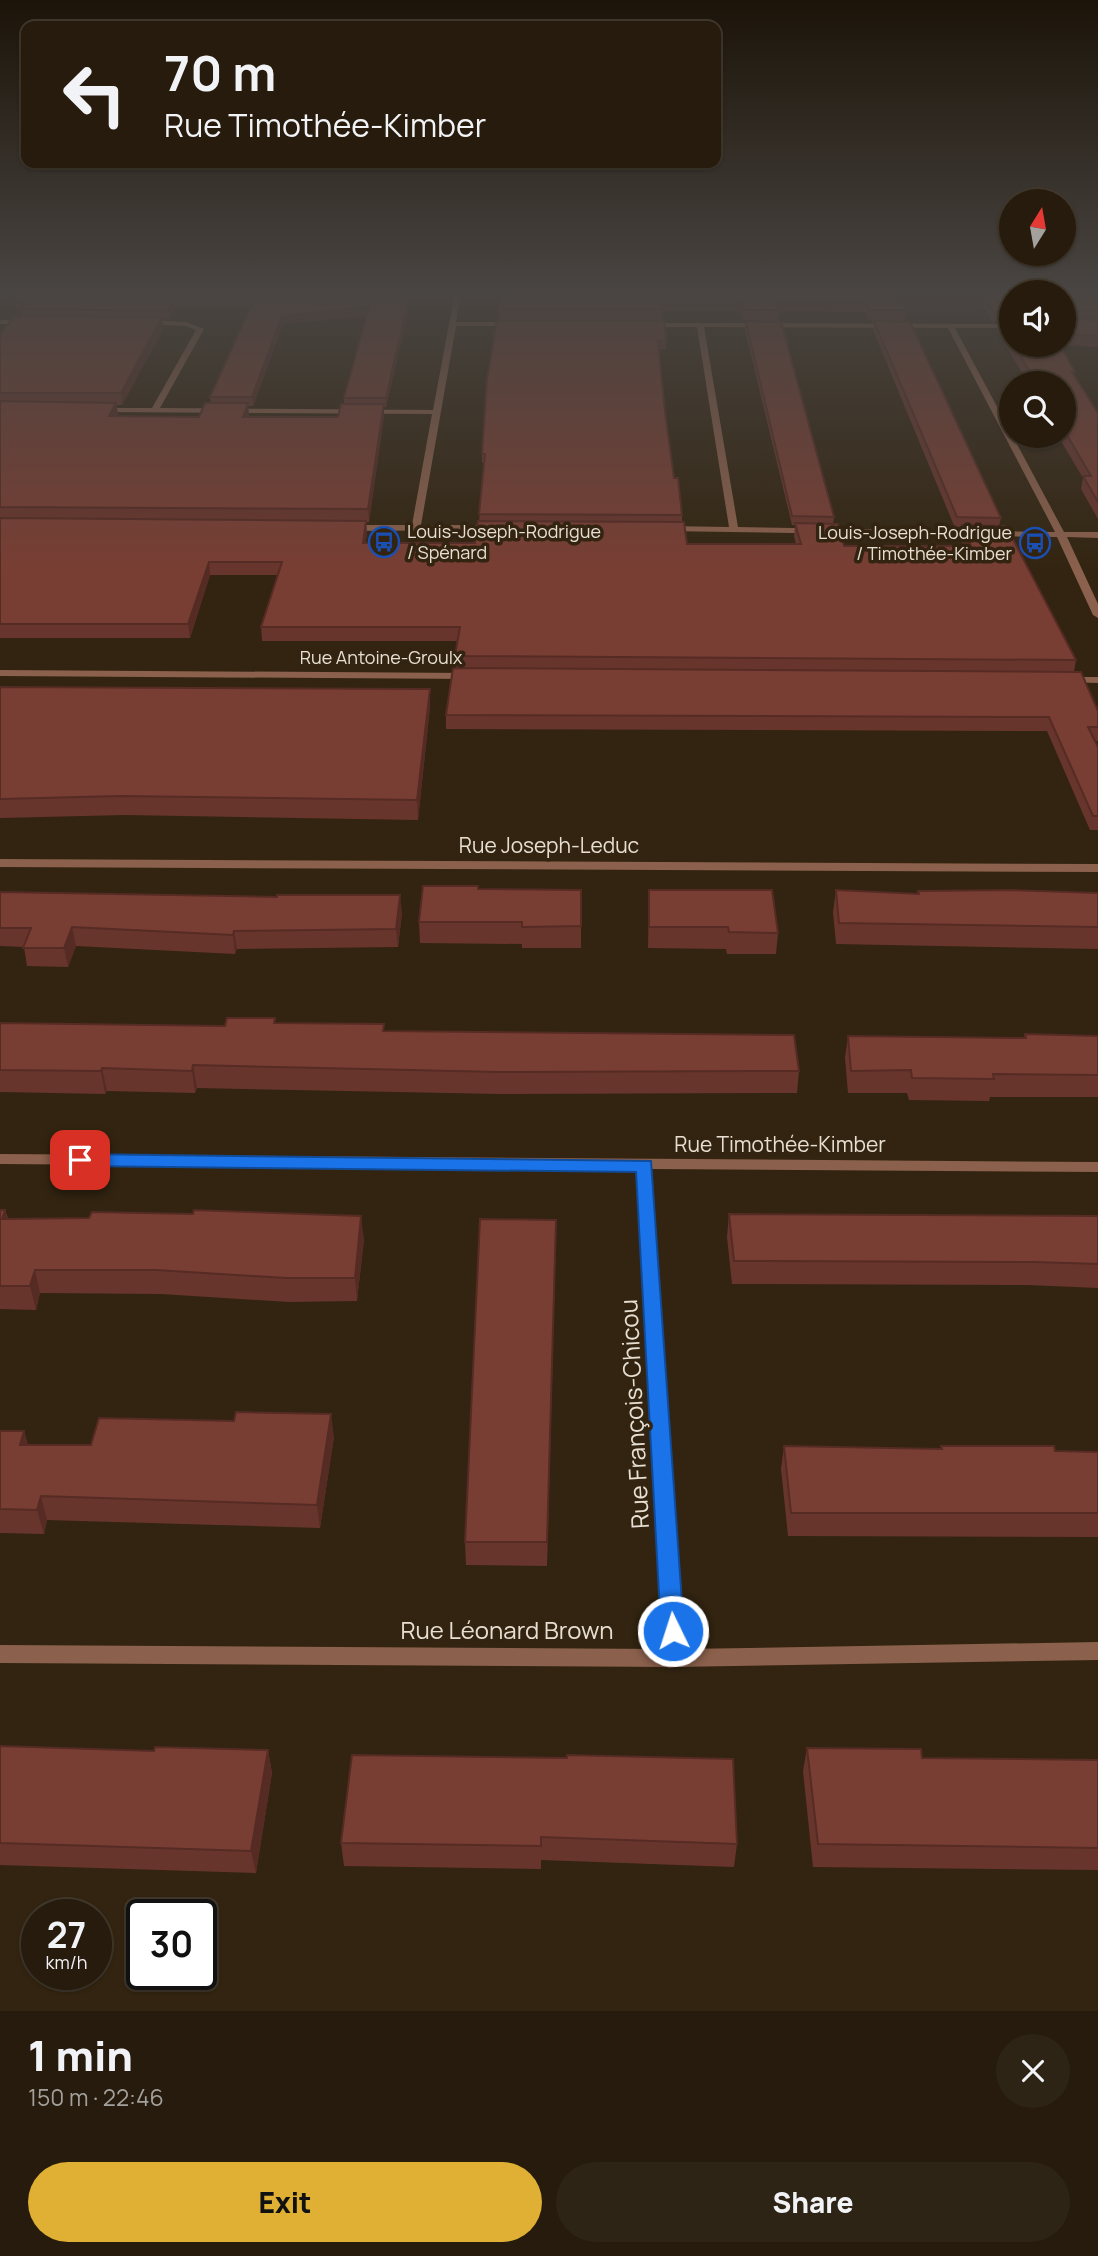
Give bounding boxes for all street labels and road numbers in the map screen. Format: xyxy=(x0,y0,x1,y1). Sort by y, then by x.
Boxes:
street label: Rue Antoine-Groulx xyxy=(300,645,463,669)
street label: Rue Joseph-Leduc xyxy=(459,831,639,859)
street label: Rue Timothée-Kimber xyxy=(674,1130,886,1158)
street label: Rue François-Chicou xyxy=(611,1298,656,1530)
street label: Rue Léonard Brown xyxy=(400,1613,614,1646)

